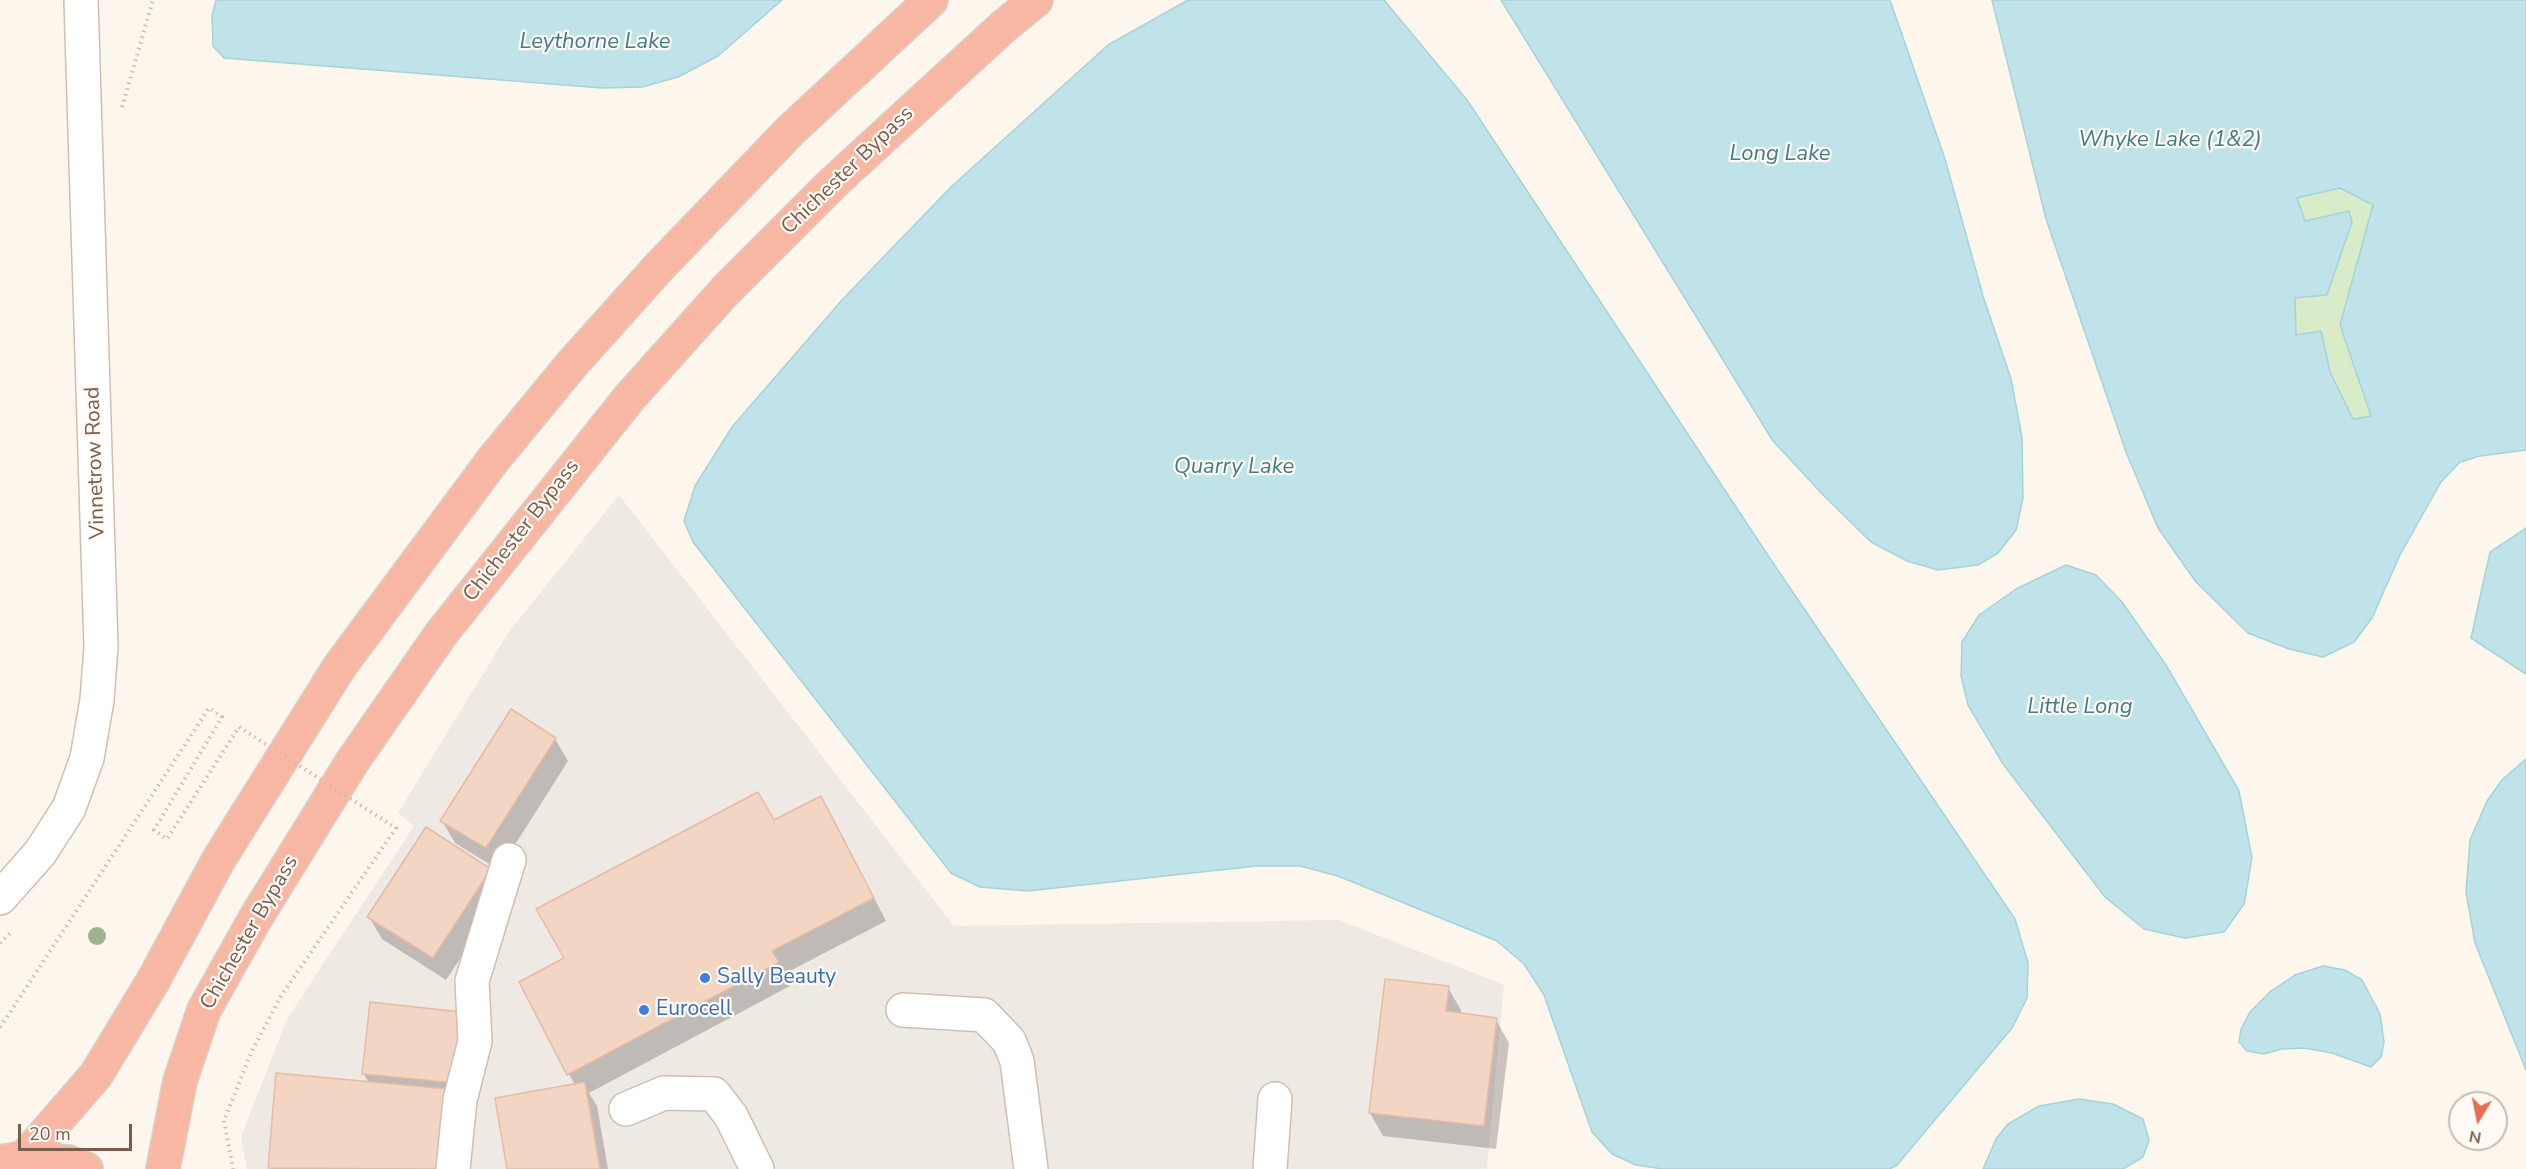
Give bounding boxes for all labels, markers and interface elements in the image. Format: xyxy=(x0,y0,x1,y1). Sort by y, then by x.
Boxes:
water label: Leythorne Lake xyxy=(519,30,671,56)
street label: Chichester Bypass xyxy=(777,102,919,240)
water label: Whyke Lake (1&2) xyxy=(2078,128,2262,154)
water label: Long Lake xyxy=(1729,142,1831,168)
street label: Vinnetrow Road xyxy=(81,386,111,540)
street label: Chichester Bypass xyxy=(459,455,585,607)
water label: Quarry Lake xyxy=(1174,455,1294,481)
water label: Little Long xyxy=(2027,695,2133,721)
street label: Chichester Bypass xyxy=(196,852,304,1014)
place label: Sally Beauty xyxy=(717,965,836,991)
marker: Sally Beauty xyxy=(698,971,712,985)
place label: Eurocell xyxy=(656,997,732,1023)
marker: Eurocell xyxy=(637,1003,651,1017)
north arrow xyxy=(2448,1091,2508,1151)
scale bar xyxy=(21,1112,135,1150)
text: 20 m xyxy=(29,1122,71,1146)
text: N xyxy=(2467,1125,2483,1149)

